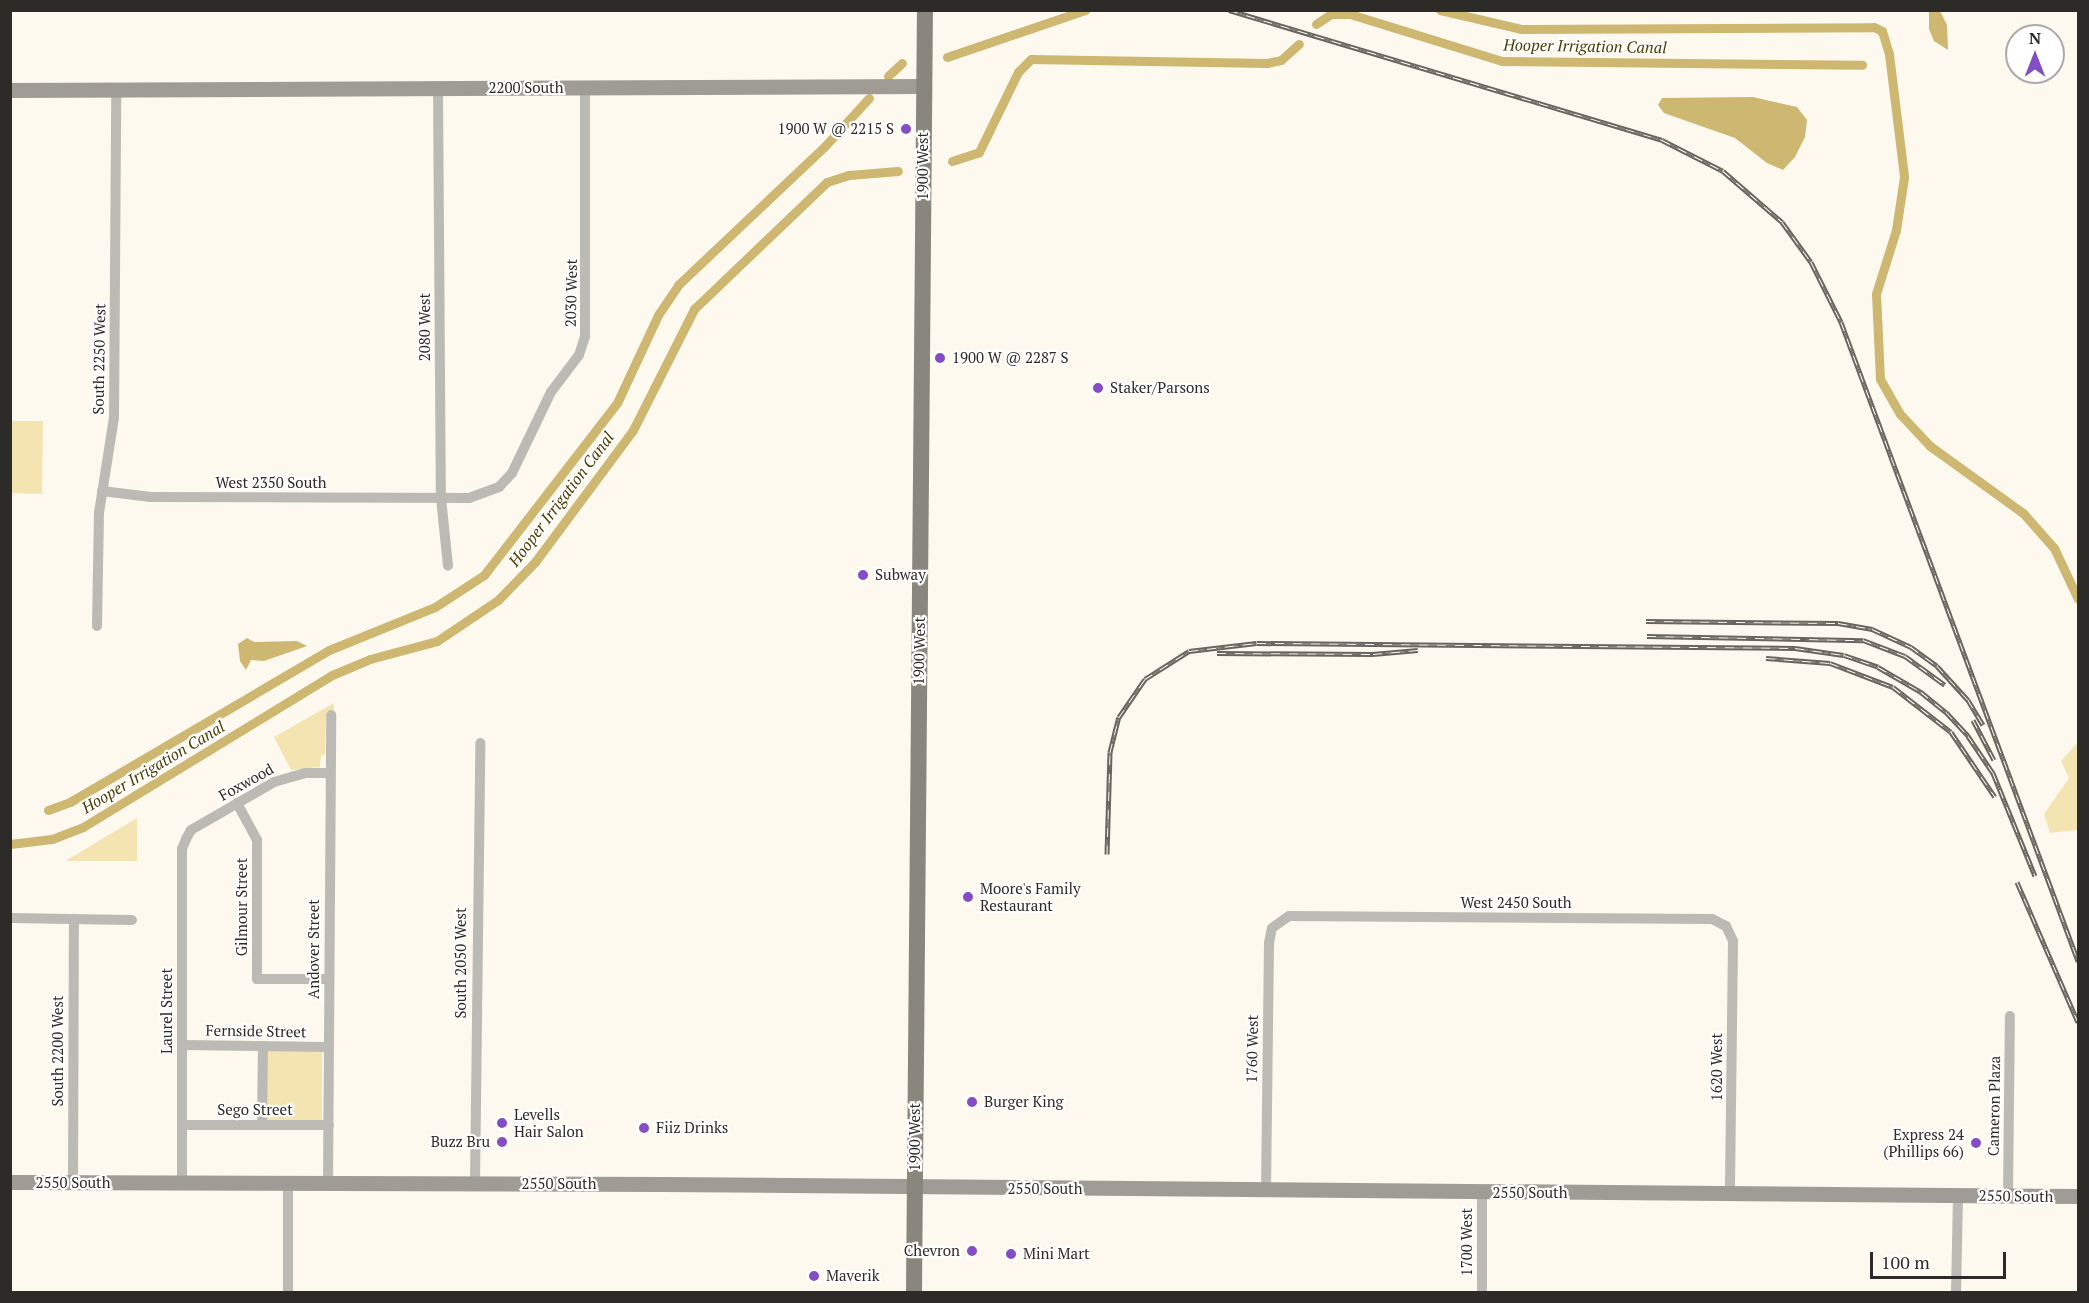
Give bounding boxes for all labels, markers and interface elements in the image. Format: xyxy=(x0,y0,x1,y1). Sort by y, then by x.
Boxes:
north arrow xyxy=(2005,24,2065,84)
text: N xyxy=(2029,27,2041,49)
water label: Hooper Irrigation Canal xyxy=(1503,35,1667,57)
street label: 2200 South xyxy=(489,79,563,97)
place label: 1900 W @ 2215 S xyxy=(777,120,894,138)
marker: 1900 W @ 2215 S xyxy=(899,122,913,136)
street label: 1900 West xyxy=(914,132,932,200)
street label: 2030 West xyxy=(561,259,581,327)
street label: 2080 West xyxy=(416,293,434,361)
street label: South 2250 West xyxy=(89,303,109,415)
place label: 1900 W @ 2287 S xyxy=(952,349,1069,367)
marker: 1900 W @ 2287 S xyxy=(933,351,947,365)
place label: Staker/Parsons xyxy=(1110,379,1210,397)
marker: Staker/Parsons xyxy=(1091,381,1105,395)
water label: Hooper Irrigation Canal xyxy=(504,428,618,570)
street label: West 2350 South xyxy=(215,474,327,492)
place label: Subway xyxy=(875,566,926,584)
marker: Subway xyxy=(856,568,870,582)
street label: 1900 West xyxy=(909,617,929,685)
water label: Hooper Irrigation Canal xyxy=(78,717,228,817)
street label: Foxwood xyxy=(216,760,276,804)
street label: Gilmour Street xyxy=(233,858,251,956)
place label: Moore's Family Restaurant xyxy=(980,879,1081,914)
marker: Moore's Family Restaurant xyxy=(961,890,975,904)
street label: West 2450 South xyxy=(1460,894,1572,912)
street label: Andover Street xyxy=(305,899,323,999)
street label: South 2050 West xyxy=(452,907,470,1019)
street label: Laurel Street xyxy=(158,968,176,1054)
street label: South 2200 West xyxy=(49,995,67,1107)
street label: 1760 West xyxy=(1242,1015,1262,1083)
street label: Fernside Street xyxy=(205,1021,307,1041)
street label: 1620 West xyxy=(1708,1033,1726,1101)
street label: Cameron Plaza xyxy=(1984,1056,2004,1156)
place label: Burger King xyxy=(984,1093,1063,1111)
marker: Burger King xyxy=(965,1095,979,1109)
street label: Sego Street xyxy=(217,1101,293,1119)
street label: 1900 West xyxy=(906,1103,924,1171)
place label: Levells Hair Salon xyxy=(514,1105,584,1140)
marker: Levells Hair Salon xyxy=(495,1116,509,1130)
place label: Fiiz Drinks xyxy=(656,1119,728,1137)
marker: Fiiz Drinks xyxy=(637,1121,651,1135)
place label: Express 24 (Phillips 66) xyxy=(1883,1125,1964,1160)
place label: Buzz Bru xyxy=(431,1133,490,1151)
marker: Buzz Bru xyxy=(495,1135,509,1149)
marker: Express 24 (Phillips 66) xyxy=(1969,1136,1983,1150)
street label: 2550 South xyxy=(36,1174,110,1192)
street label: 2550 South xyxy=(522,1175,596,1193)
street label: 2550 South xyxy=(1008,1180,1082,1198)
street label: 2550 South xyxy=(1493,1184,1567,1202)
street label: 2550 South xyxy=(1978,1186,2054,1206)
street label: 1700 West xyxy=(1458,1208,1476,1276)
scale bar xyxy=(1873,1240,2010,1278)
place label: Chevron xyxy=(904,1242,960,1260)
marker: Chevron xyxy=(965,1244,979,1258)
place label: Mini Mart xyxy=(1023,1245,1089,1263)
marker: Mini Mart xyxy=(1004,1247,1018,1261)
text: 100 m xyxy=(1881,1250,1930,1274)
place label: Maverik xyxy=(826,1267,879,1285)
marker: Maverik xyxy=(807,1269,821,1283)

